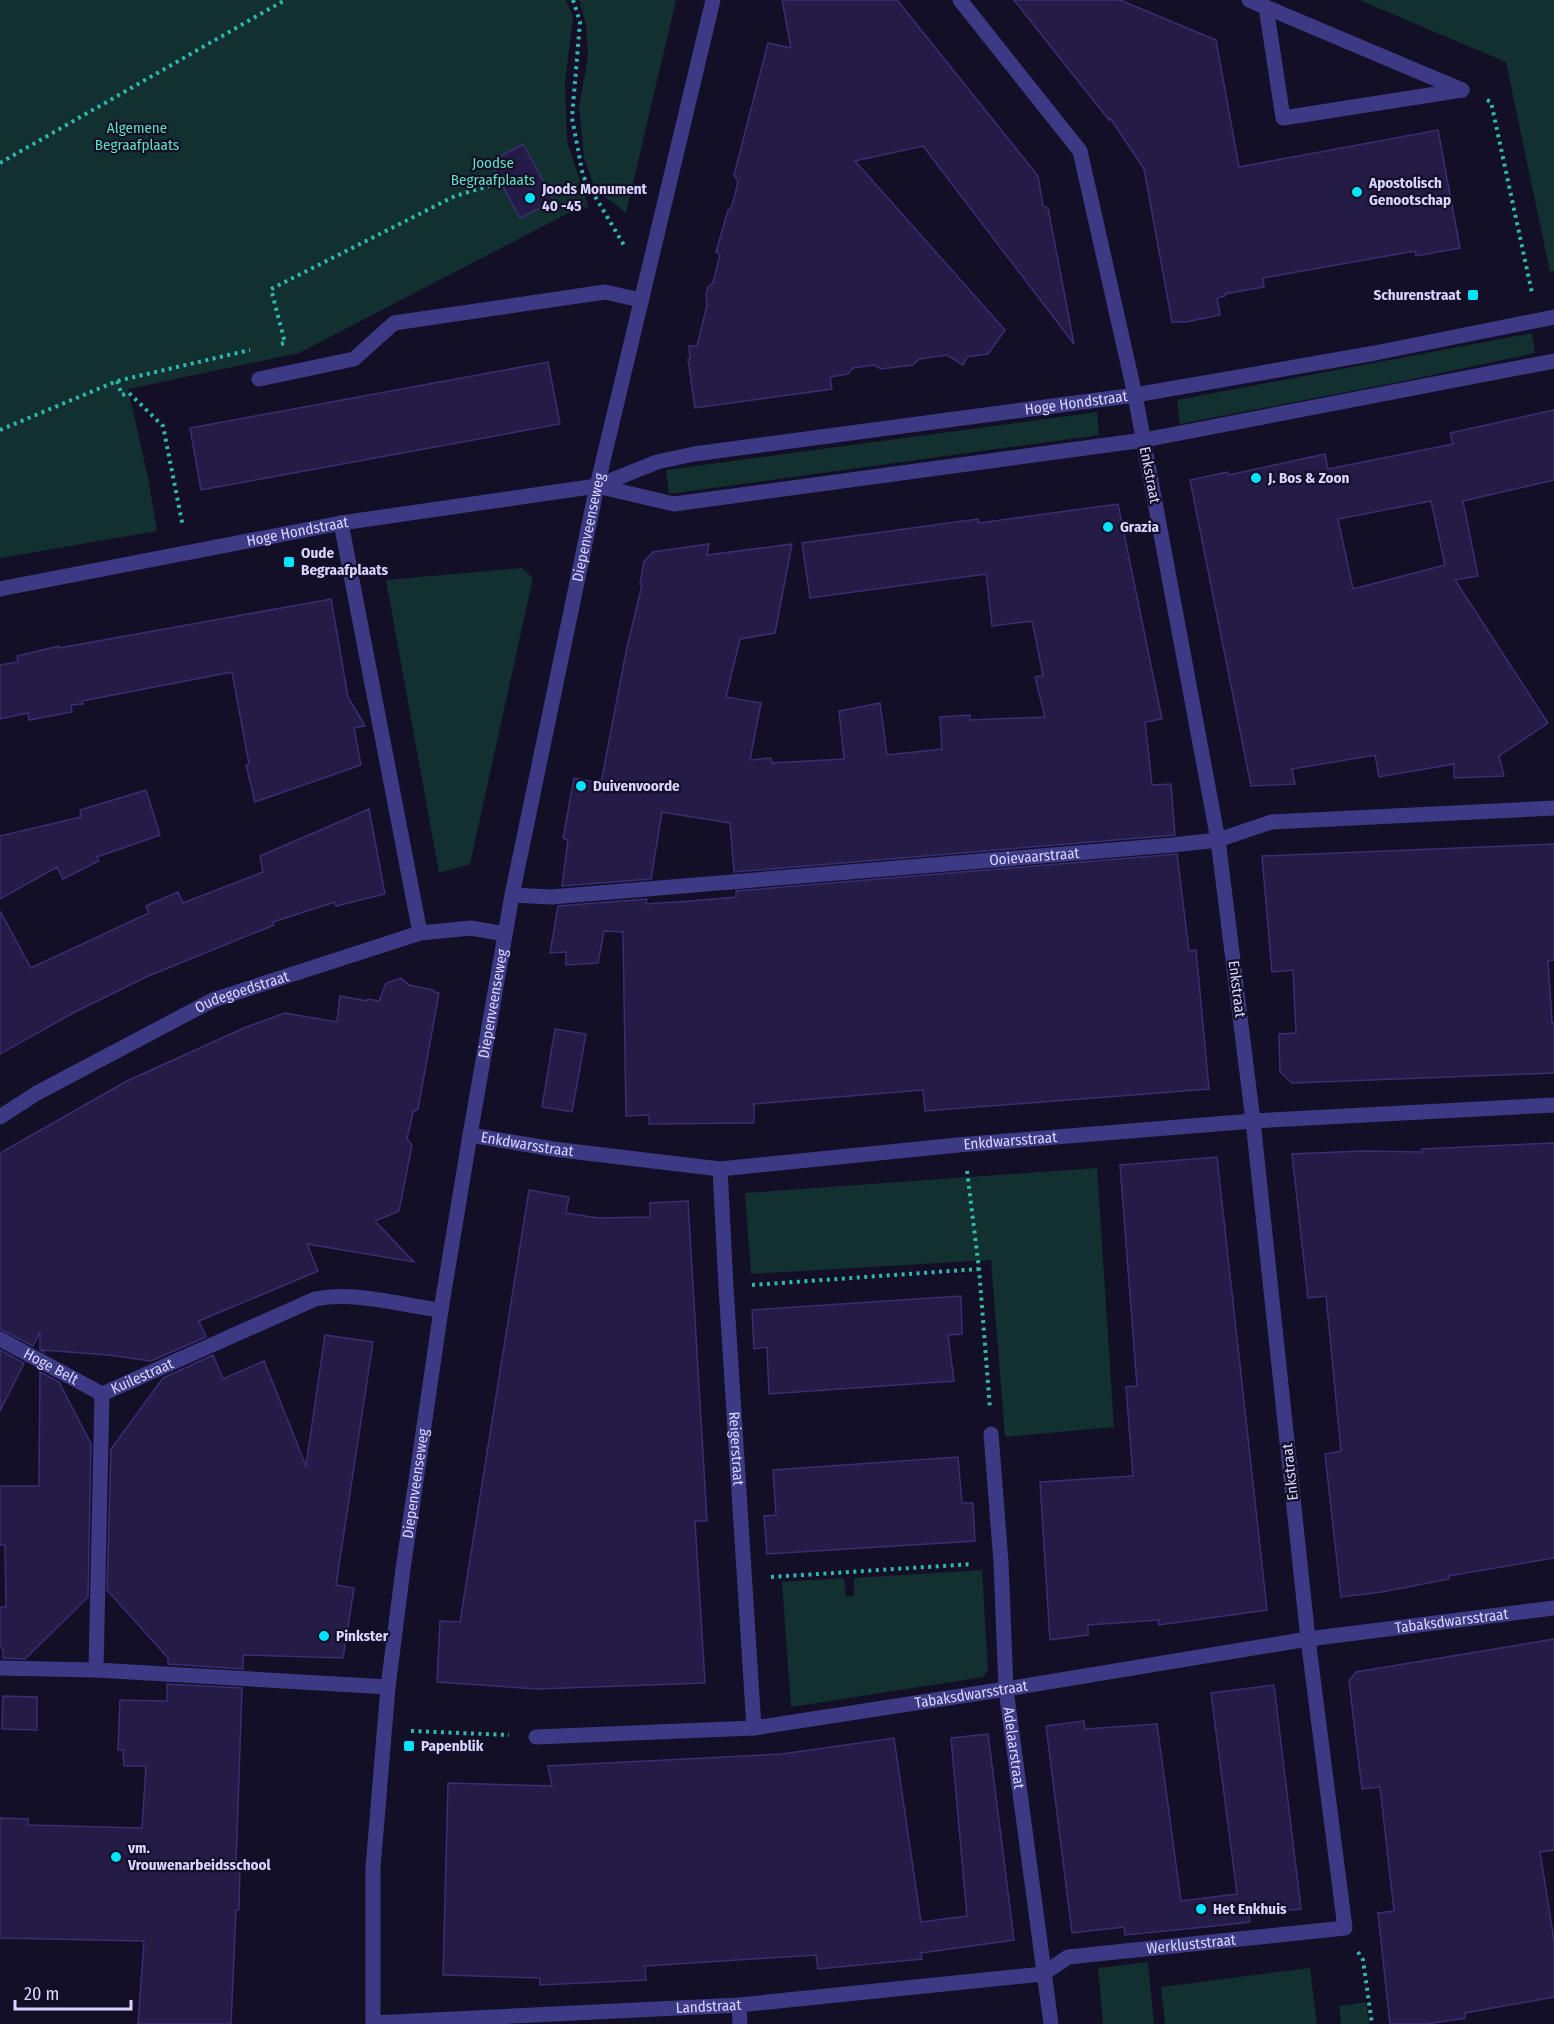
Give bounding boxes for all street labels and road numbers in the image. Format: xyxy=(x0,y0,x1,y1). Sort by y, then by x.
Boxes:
street label: Hoge Hondstraat xyxy=(1024,387,1129,419)
street label: Enkstraat xyxy=(1136,445,1164,505)
street label: Diepenveenseweg xyxy=(568,471,609,583)
street label: Hoge Hondstraat xyxy=(245,513,350,550)
street label: Ooievaarstraat xyxy=(989,844,1080,869)
street label: Diepenveenseweg xyxy=(475,948,511,1060)
street label: Enkstraat xyxy=(1225,959,1249,1019)
street label: Oudegoedstraat xyxy=(192,967,291,1017)
street label: Enkdwarsstraat xyxy=(480,1128,575,1160)
street label: Enkdwarsstraat xyxy=(963,1128,1058,1154)
street label: Hoge Belt xyxy=(21,1345,81,1389)
street label: Kuilestraat xyxy=(108,1354,176,1398)
street label: Reigerstraat xyxy=(725,1411,748,1486)
street label: Diepenveenseweg xyxy=(399,1427,432,1540)
street label: Enkstraat xyxy=(1278,1442,1302,1501)
street label: Tabaksdwarsstraat xyxy=(1394,1605,1509,1637)
street label: Tabaksdwarsstraat xyxy=(913,1677,1029,1712)
street label: Adelaarstraat xyxy=(1000,1706,1028,1790)
street label: Werkluststraat xyxy=(1146,1930,1237,1958)
street label: Landstraat xyxy=(675,1996,742,2017)

